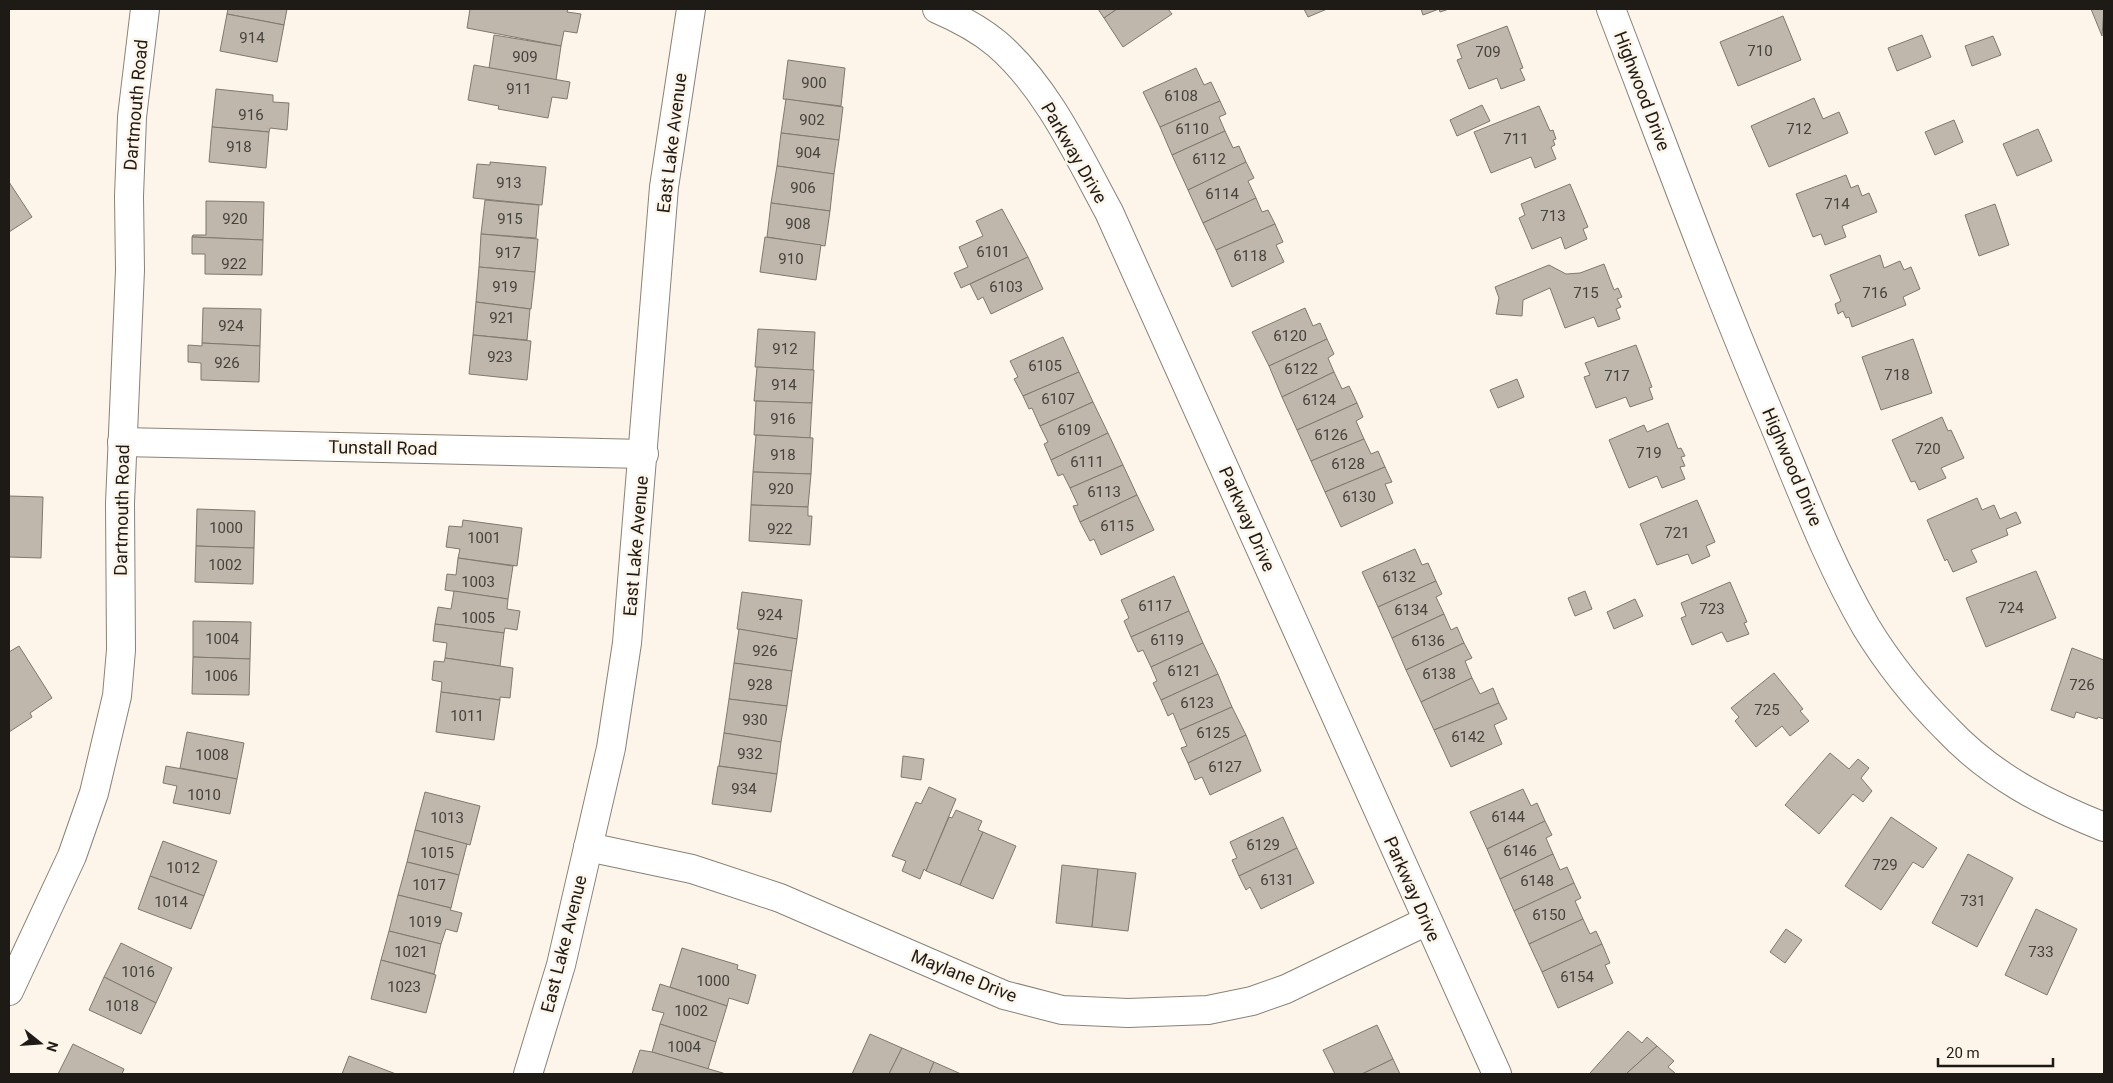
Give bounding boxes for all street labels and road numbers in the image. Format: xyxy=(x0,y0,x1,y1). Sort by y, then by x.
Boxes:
street label: Highwood Drive xyxy=(1610,28,1675,154)
street label: Dartmouth Road xyxy=(119,39,152,171)
street label: East Lake Avenue xyxy=(652,72,691,214)
street label: Parkway Drive xyxy=(1037,99,1112,207)
street label: Highwood Drive xyxy=(1758,405,1827,529)
street label: Tunstall Road xyxy=(328,436,438,459)
street label: Dartmouth Road xyxy=(110,444,133,576)
street label: Parkway Drive xyxy=(1215,463,1280,575)
street label: East Lake Avenue xyxy=(619,475,652,617)
street label: Parkway Drive xyxy=(1380,833,1445,945)
street label: East Lake Avenue xyxy=(536,873,591,1015)
street label: Maylane Drive xyxy=(908,945,1020,1006)

